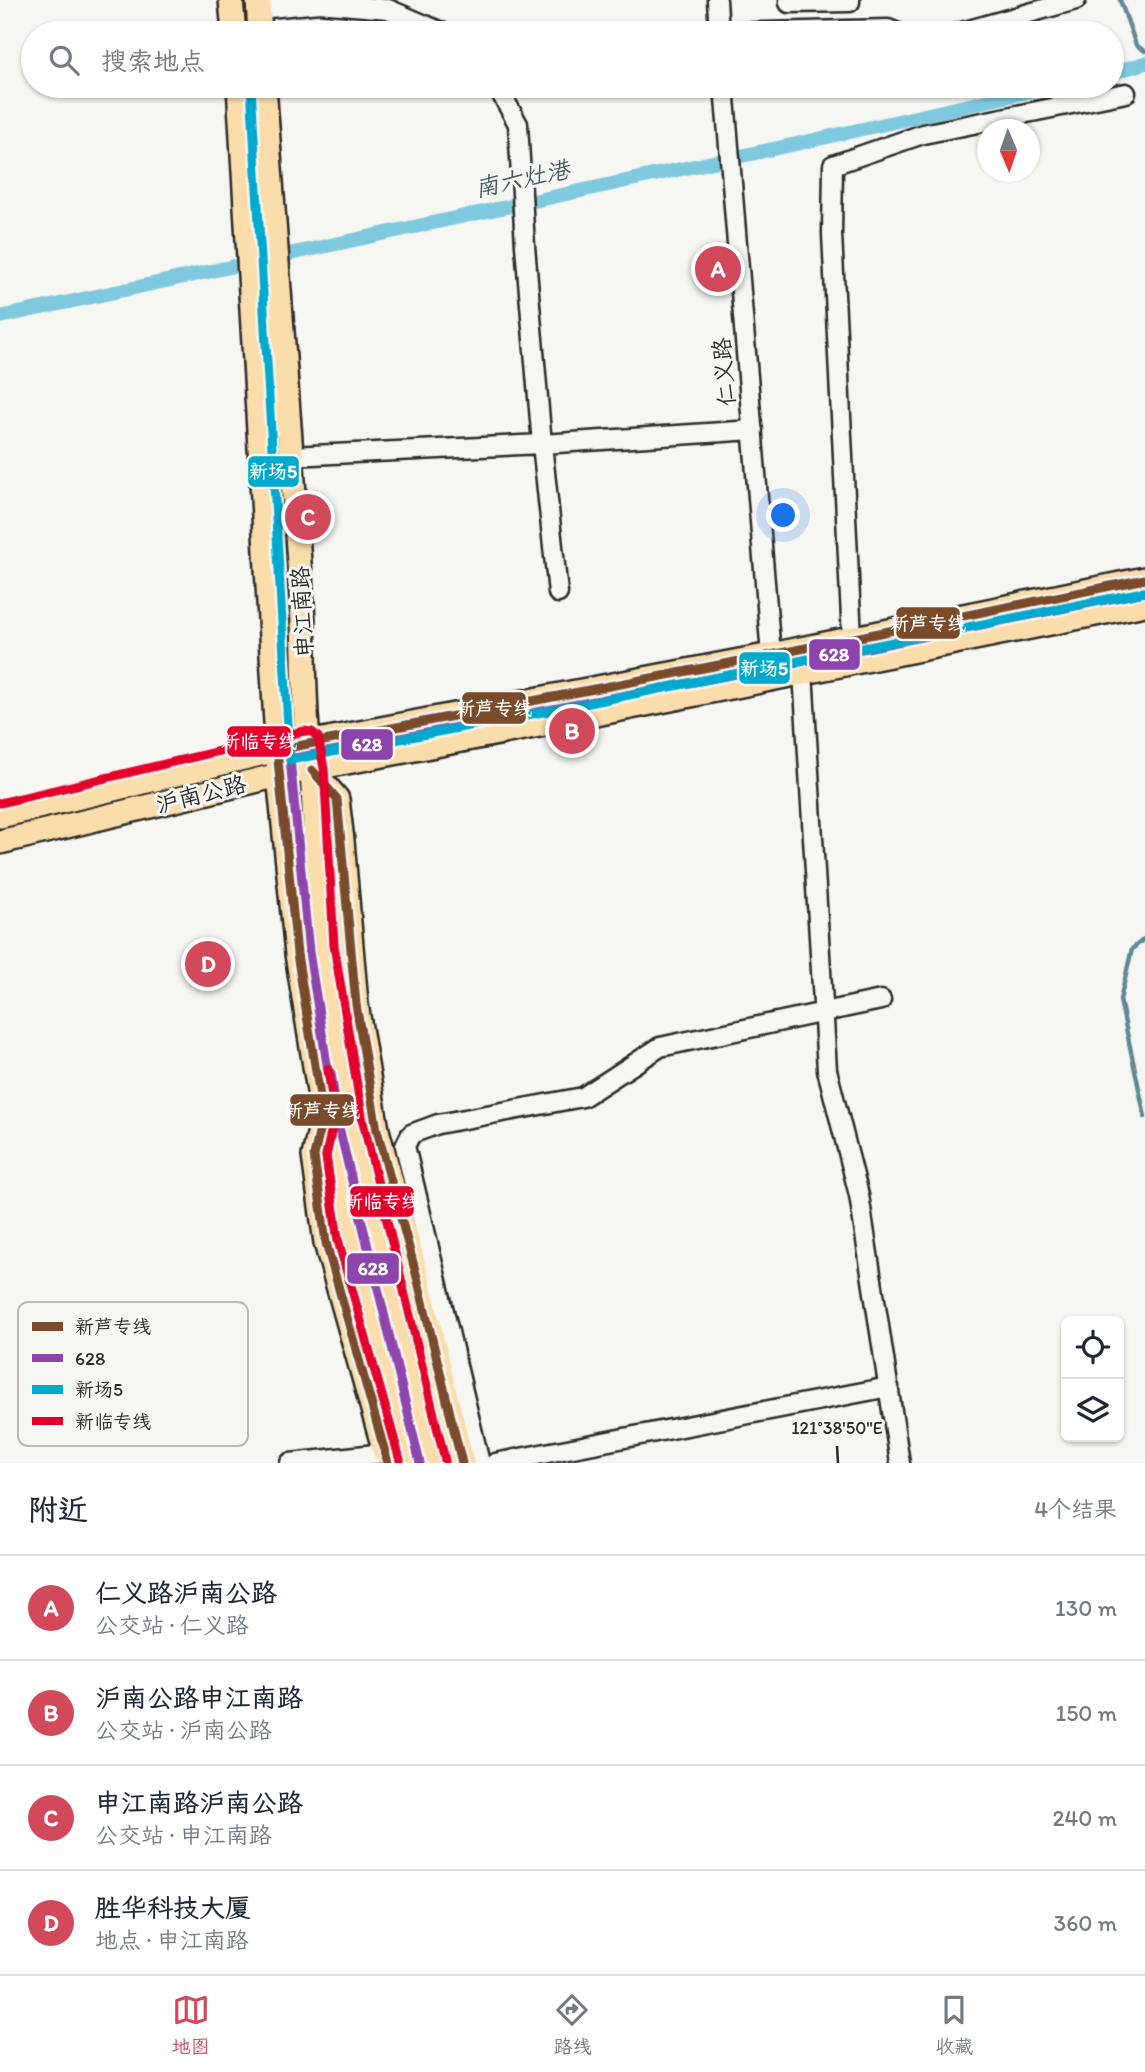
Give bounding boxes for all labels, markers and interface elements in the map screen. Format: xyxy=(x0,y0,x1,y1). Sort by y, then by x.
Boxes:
search box xyxy=(21,21,1124,98)
icon: search xyxy=(45,41,83,79)
text: 搜索地点 xyxy=(101,45,205,77)
north arrow xyxy=(977,119,1040,182)
water label: 南六灶港 xyxy=(472,154,574,203)
pin: A xyxy=(695,243,741,295)
street label: 仁义路 xyxy=(707,336,741,408)
line badge: 新场5 xyxy=(247,455,300,488)
text: 新场5 xyxy=(249,460,297,483)
pin: C xyxy=(285,491,331,543)
your location xyxy=(766,498,800,532)
street label: 申江南路 xyxy=(286,565,318,659)
line badge: 新芦专线 xyxy=(895,606,961,640)
text: 新芦专线 xyxy=(890,612,966,635)
line badge: 628 xyxy=(808,638,861,671)
text: 628 xyxy=(819,643,850,666)
line badge: 新场5 xyxy=(738,651,791,685)
text: 新场5 xyxy=(740,657,788,680)
line badge: 新芦专线 xyxy=(461,691,527,725)
text: 新芦专线 xyxy=(456,697,532,720)
pin: B xyxy=(549,705,595,757)
line badge: 新临专线 xyxy=(226,725,292,758)
line badge: 628 xyxy=(340,728,394,761)
text: 新临专线 xyxy=(221,730,297,753)
text: 628 xyxy=(352,733,383,756)
street label: 沪南公路 xyxy=(153,769,249,819)
pin: D xyxy=(185,938,231,990)
line badge: 新芦专线 xyxy=(289,1093,355,1127)
text: 新芦专线 xyxy=(284,1099,360,1122)
line badge: 新临专线 xyxy=(349,1185,415,1218)
text: 新临专线 xyxy=(344,1190,420,1213)
line badge: 628 xyxy=(346,1252,400,1285)
text: 628 xyxy=(358,1257,389,1280)
legend xyxy=(18,1302,248,1446)
text: 新芦专线 xyxy=(75,1315,151,1338)
map controls xyxy=(1061,1316,1124,1442)
button: locate xyxy=(1061,1316,1124,1379)
text: 628 xyxy=(75,1347,105,1370)
text: 新场5 xyxy=(75,1378,123,1401)
button: layers xyxy=(1061,1379,1124,1442)
text: 新临专线 xyxy=(75,1410,151,1433)
text: 121°38'50"E xyxy=(791,1417,883,1439)
text: 附近 xyxy=(28,1491,88,1528)
text: 4个结果 xyxy=(1034,1495,1117,1523)
text: 仁义路沪南公路 xyxy=(95,1577,277,1609)
text: A xyxy=(44,1594,58,1622)
text: 130 m xyxy=(1055,1594,1117,1622)
text: 公交站 · 仁义路 xyxy=(95,1611,249,1639)
text: 沪南公路申江南路 xyxy=(95,1682,303,1714)
text: B xyxy=(44,1699,58,1727)
text: 150 m xyxy=(1056,1699,1117,1727)
text: 公交站 · 沪南公路 xyxy=(95,1716,272,1744)
text: 申江南路沪南公路 xyxy=(95,1787,303,1819)
text: C xyxy=(44,1804,58,1832)
text: 240 m xyxy=(1052,1804,1117,1832)
text: 公交站 · 申江南路 xyxy=(95,1821,272,1849)
text: 胜华科技大厦 xyxy=(95,1892,251,1924)
text: D xyxy=(43,1909,59,1937)
text: 360 m xyxy=(1054,1909,1117,1937)
text: 地点 · 申江南路 xyxy=(95,1926,249,1954)
tab: 地图 xyxy=(172,1991,210,2058)
tab: 路线 xyxy=(553,1991,591,2058)
tab: 收藏 xyxy=(935,1991,973,2058)

